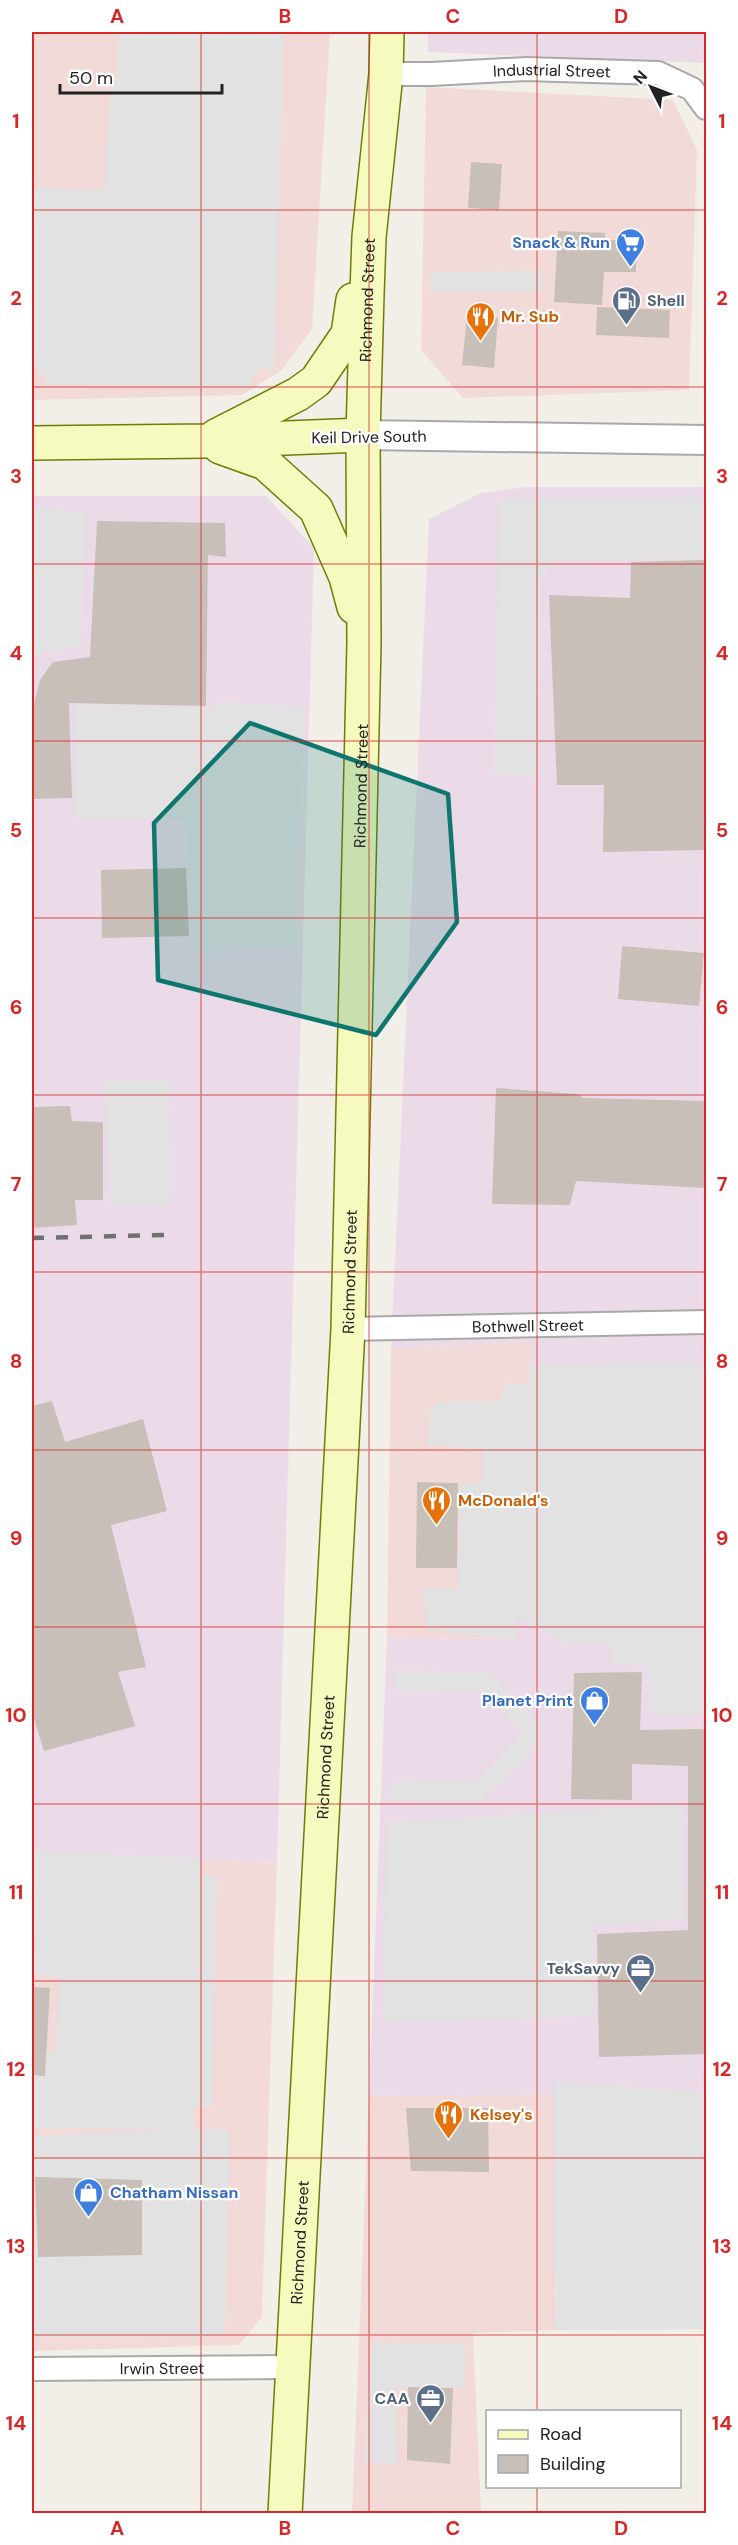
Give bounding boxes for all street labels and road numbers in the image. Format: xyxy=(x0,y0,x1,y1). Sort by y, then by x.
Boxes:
street label: Industrial Street xyxy=(492,58,611,82)
street label: Richmond Street xyxy=(355,237,379,362)
street label: Keil Drive South xyxy=(311,425,427,449)
street label: Richmond Street xyxy=(349,723,373,848)
street label: Richmond Street xyxy=(337,1209,361,1334)
street label: Bothwell Street xyxy=(472,1314,584,1337)
street label: Richmond Street xyxy=(311,1694,339,1820)
street label: Richmond Street xyxy=(286,2180,313,2305)
street label: Irwin Street xyxy=(120,2357,204,2379)

